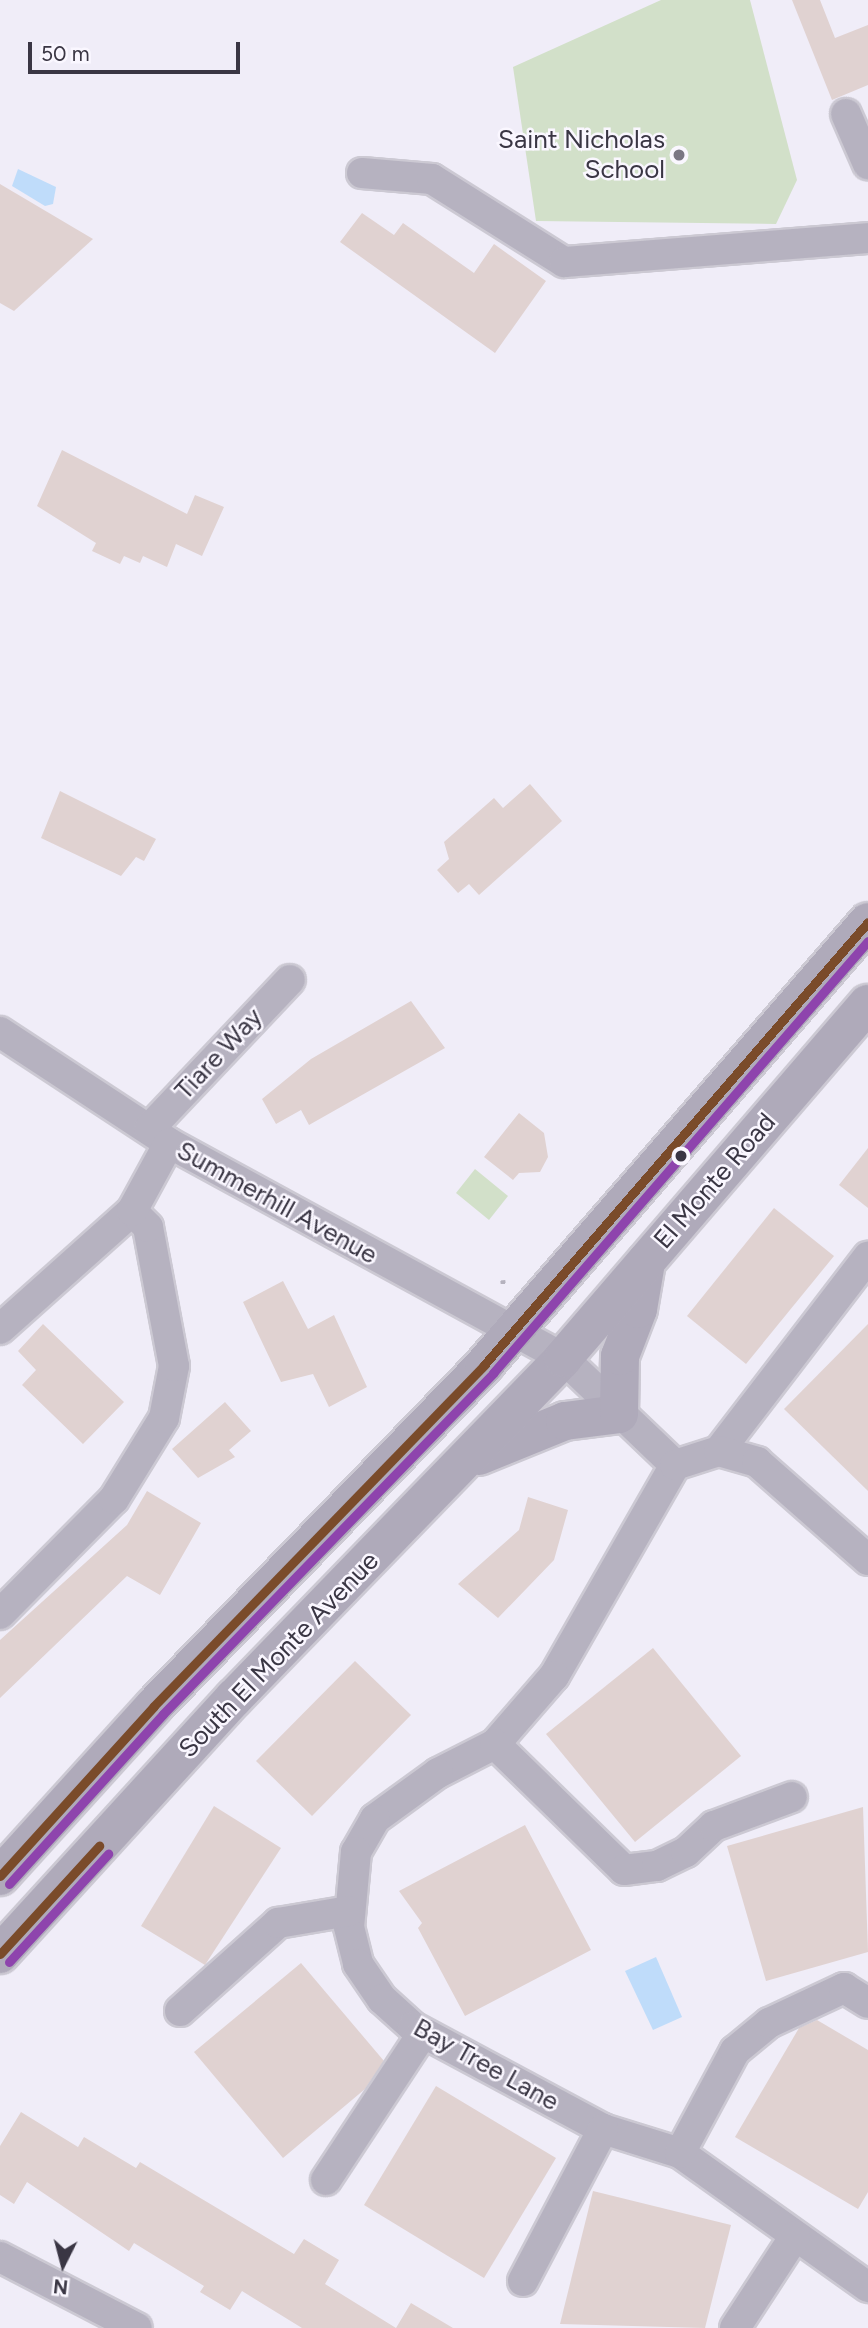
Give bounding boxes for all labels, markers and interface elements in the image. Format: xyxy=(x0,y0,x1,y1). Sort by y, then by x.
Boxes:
scale bar xyxy=(32,28,243,72)
text: 50 m xyxy=(41,41,90,66)
place label: Saint Nicholas School xyxy=(498,124,665,186)
marker: Saint Nicholas School xyxy=(671,147,687,163)
street label: Tiare Way xyxy=(169,1002,269,1106)
street label: El Monte Road xyxy=(648,1107,782,1255)
street label: Summerhill Avenue xyxy=(171,1135,383,1271)
unlabelled marker xyxy=(674,1149,688,1163)
street label: South El Monte Avenue xyxy=(173,1546,385,1764)
street label: Bay Tree Lane xyxy=(408,2012,564,2118)
north arrow xyxy=(28,2230,98,2300)
text: N xyxy=(52,2274,69,2299)

